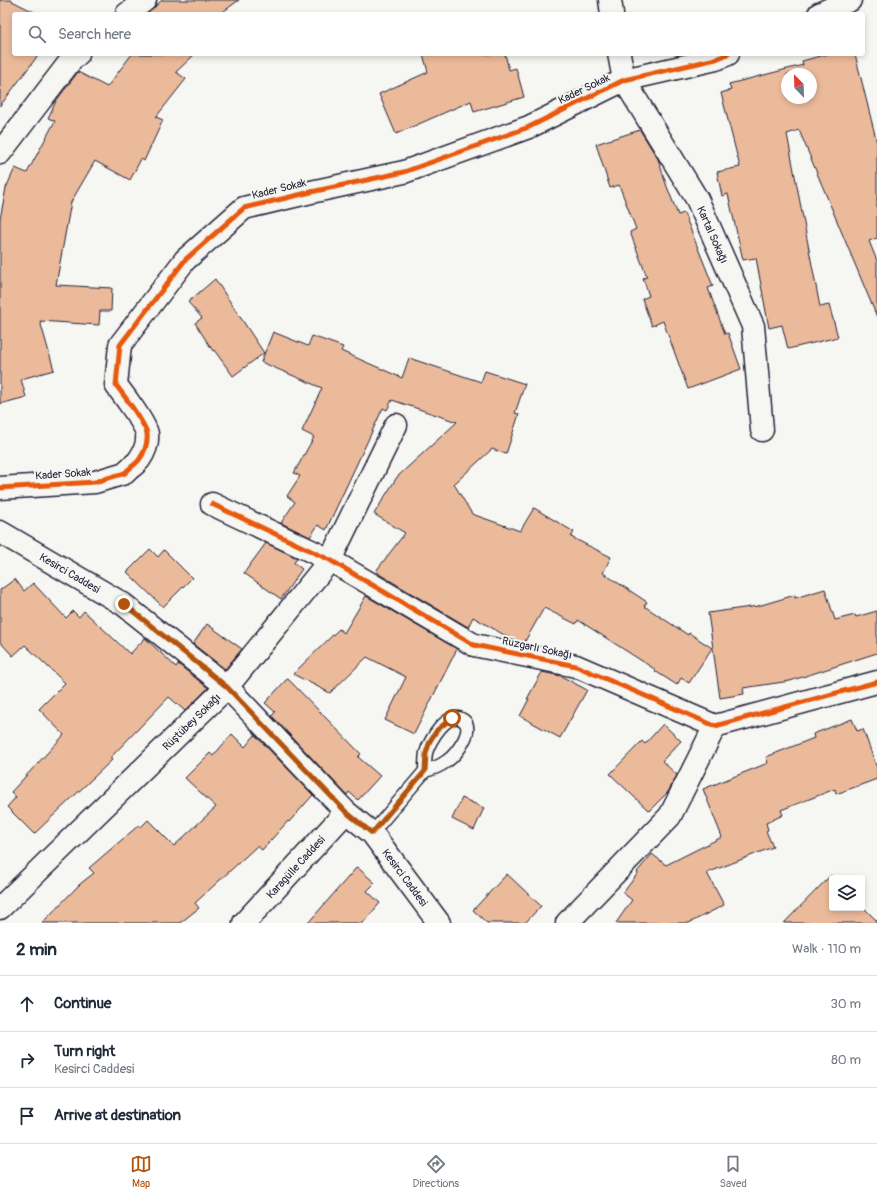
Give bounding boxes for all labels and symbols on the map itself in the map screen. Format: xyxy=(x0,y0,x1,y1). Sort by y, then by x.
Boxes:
north arrow xyxy=(781,68,817,104)
street label: Kader Sokak xyxy=(556,71,612,107)
street label: Kader Sokak xyxy=(250,176,308,202)
street label: Kartal Sokağı xyxy=(694,204,731,265)
street label: Kader Sokak xyxy=(35,466,92,482)
street label: Kesirci Caddesi xyxy=(37,550,103,596)
route end xyxy=(115,595,133,613)
street label: Rüzgarlı Sokağı xyxy=(501,634,573,662)
street label: Rüştübey Sokağı xyxy=(160,691,223,753)
route start xyxy=(443,709,461,727)
street label: Karagülle Caddesi xyxy=(263,833,327,901)
street label: Kesirci Caddesi xyxy=(380,846,431,909)

